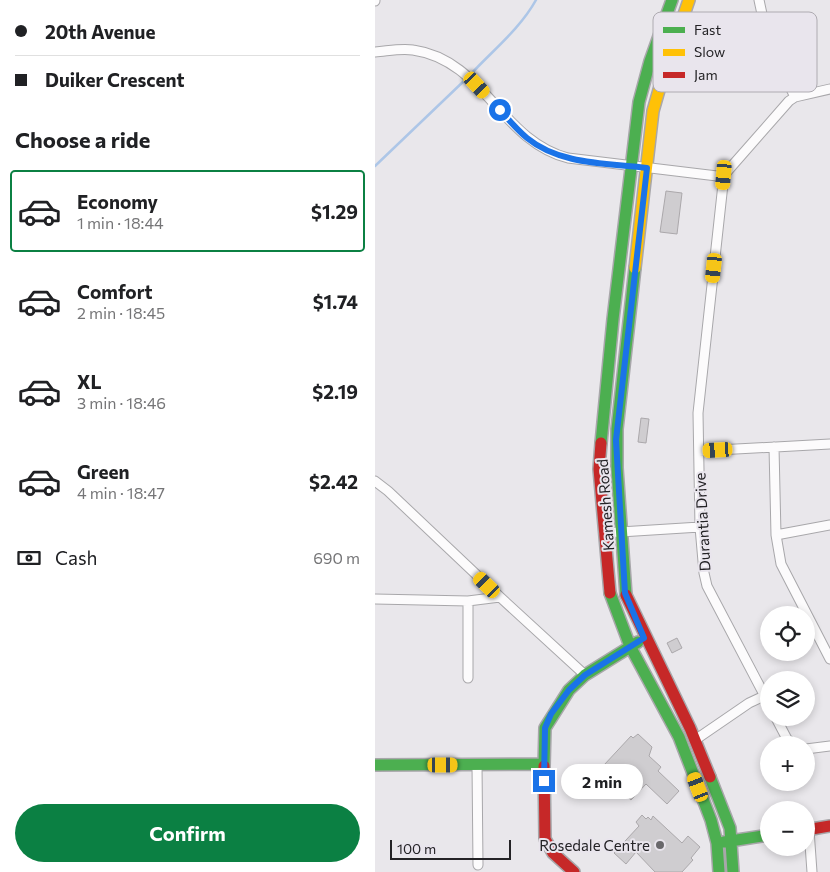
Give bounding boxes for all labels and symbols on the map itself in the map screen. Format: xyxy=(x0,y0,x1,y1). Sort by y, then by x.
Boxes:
legend xyxy=(653,12,817,92)
text: Fast xyxy=(694,21,721,38)
text: Slow xyxy=(694,43,725,60)
text: Jam xyxy=(694,66,718,83)
car xyxy=(461,69,492,101)
route start xyxy=(489,99,511,121)
car xyxy=(715,159,732,191)
car xyxy=(704,252,723,284)
car xyxy=(702,442,733,458)
street label: Kamesh Road xyxy=(593,458,617,552)
street label: Durantia Drive xyxy=(690,472,714,572)
car xyxy=(470,569,503,601)
car xyxy=(428,758,458,773)
callout: 2 min xyxy=(561,764,644,798)
route end xyxy=(533,770,555,792)
car xyxy=(685,770,710,804)
place label: Rosedale Centre xyxy=(539,836,650,854)
scale bar xyxy=(390,837,511,860)
marker: Rosedale Centre xyxy=(654,839,666,851)

